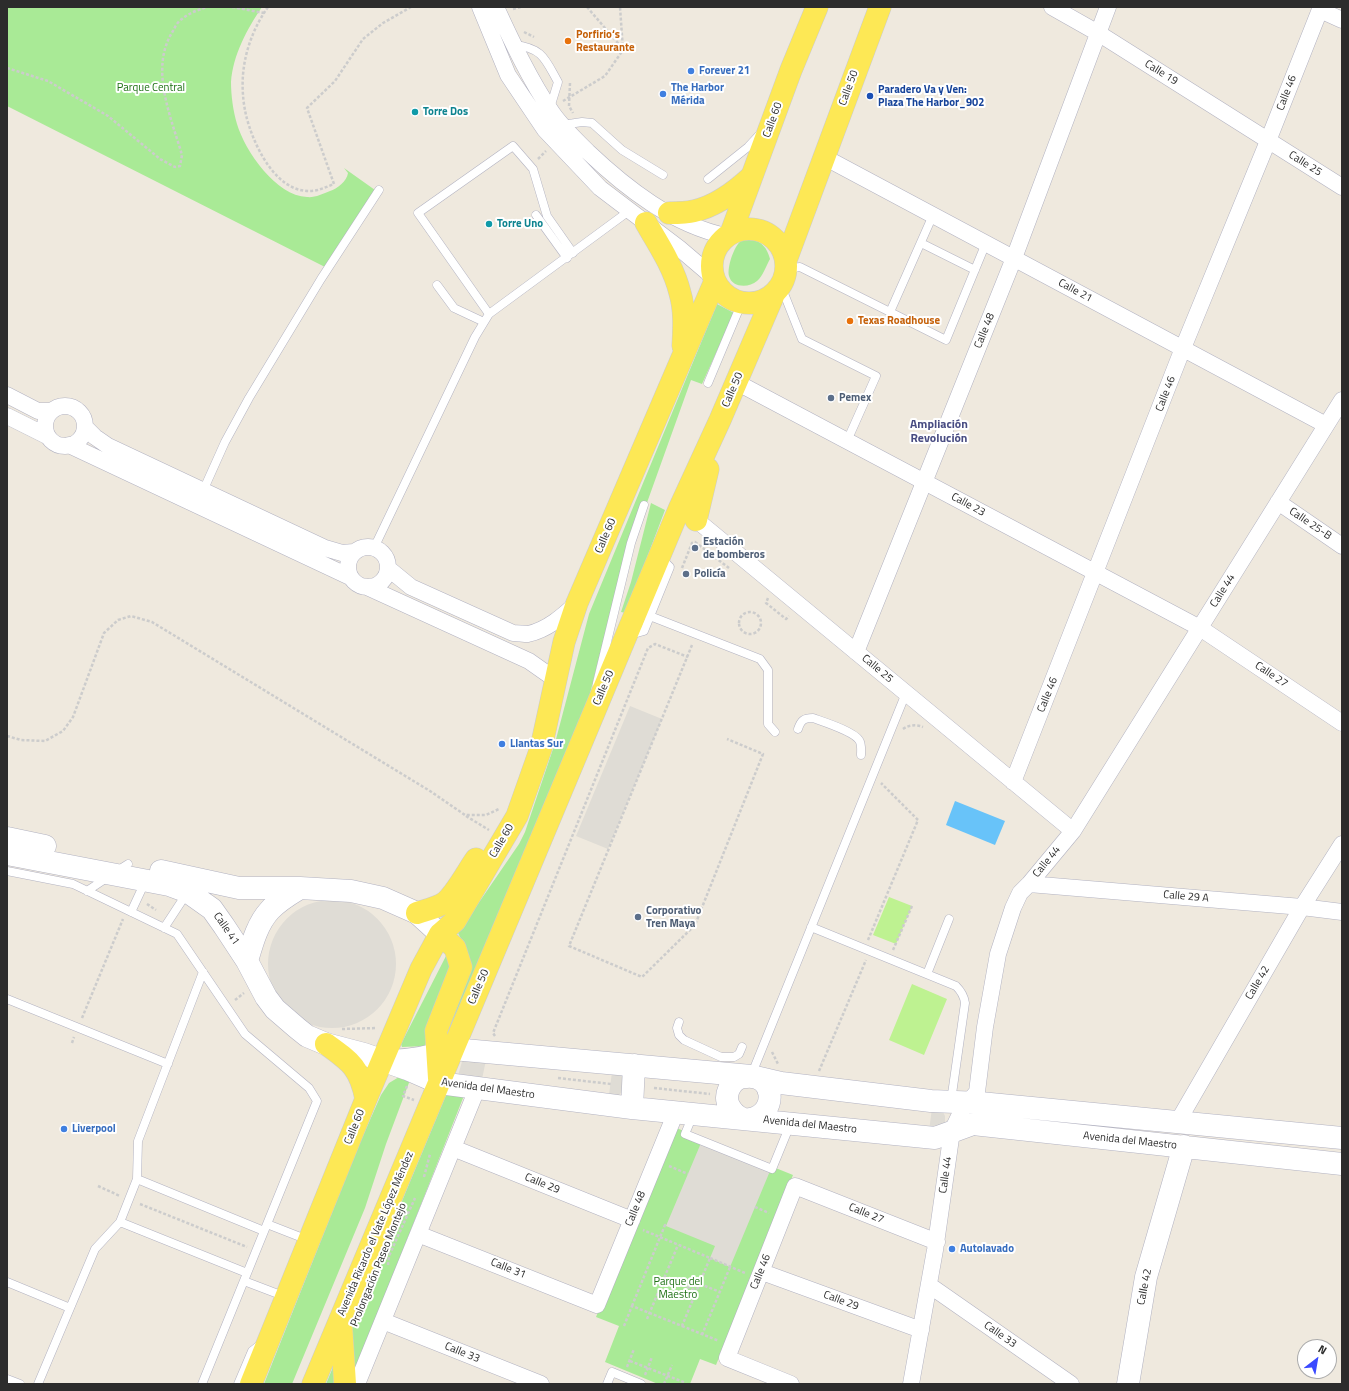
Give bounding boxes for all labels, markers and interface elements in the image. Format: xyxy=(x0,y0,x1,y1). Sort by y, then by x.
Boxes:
place label: Porfirio‘s Restaurante xyxy=(576,28,635,54)
marker: Porfirio‘s Restaurante xyxy=(563,36,573,46)
street label: Calle 19 xyxy=(1142,58,1180,88)
place label: Forever 21 xyxy=(699,64,750,78)
marker: Forever 21 xyxy=(686,66,696,76)
street label: Calle 50 xyxy=(836,68,862,108)
street label: Calle 46 xyxy=(1274,73,1300,113)
park label: Parque Central xyxy=(117,81,185,95)
place label: The Harbor Mérida xyxy=(671,81,724,107)
place label: Paradero Va y Ven: Plaza The Harbor_902 xyxy=(878,83,984,109)
marker: The Harbor Mérida xyxy=(658,89,668,99)
marker: Paradero Va y Ven: Plaza The Harbor_902 xyxy=(865,91,875,101)
street label: Calle 60 xyxy=(760,100,786,140)
place label: Torre Dos xyxy=(423,105,468,119)
marker: Torre Dos xyxy=(410,107,420,117)
street label: Calle 25 xyxy=(1286,149,1324,179)
place label: Torre Uno xyxy=(497,217,543,231)
marker: Torre Uno xyxy=(484,219,494,229)
street label: Calle 21 xyxy=(1056,277,1094,305)
street label: Calle 48 xyxy=(972,311,998,351)
place label: Texas Roadhouse xyxy=(858,314,940,328)
marker: Texas Roadhouse xyxy=(845,316,855,326)
street label: Calle 50 xyxy=(720,370,746,410)
street label: Calle 46 xyxy=(1153,374,1179,414)
place label: Pemex xyxy=(839,391,871,405)
marker: Pemex xyxy=(826,393,836,403)
district label: Ampliación Revolución xyxy=(910,418,968,446)
street label: Calle 23 xyxy=(949,491,987,519)
street label: Calle 25-B xyxy=(1286,505,1334,543)
street label: Calle 60 xyxy=(593,516,619,556)
place label: Estación de bomberos xyxy=(703,535,765,561)
marker: Estación de bomberos xyxy=(690,543,700,553)
place label: Policía xyxy=(694,567,726,581)
marker: Policía xyxy=(681,569,691,579)
street label: Calle 44 xyxy=(1208,572,1238,610)
street label: Calle 25 xyxy=(859,652,895,686)
street label: Calle 27 xyxy=(1252,659,1290,691)
street label: Calle 50 xyxy=(591,668,617,708)
street label: Calle 46 xyxy=(1035,675,1061,715)
place label: Llantas Sur xyxy=(510,737,563,751)
marker: Llantas Sur xyxy=(497,739,507,749)
street label: Calle 60 xyxy=(487,822,517,860)
street label: Calle 44 xyxy=(1030,844,1064,880)
street label: Calle 29 A xyxy=(1163,888,1209,906)
place label: Corporativo Tren Maya xyxy=(646,904,701,930)
street label: Calle 41 xyxy=(210,910,242,948)
marker: Corporativo Tren Maya xyxy=(633,912,643,922)
street label: Calle 42 xyxy=(1243,964,1273,1002)
street label: Calle 50 xyxy=(466,967,492,1007)
street label: Avenida del Maestro xyxy=(440,1076,536,1102)
street label: Calle 60 xyxy=(342,1107,368,1147)
street label: Avenida del Maestro xyxy=(762,1114,858,1136)
place label: Liverpool xyxy=(72,1122,116,1136)
marker: Liverpool xyxy=(59,1124,69,1134)
street label: Avenida del Maestro xyxy=(1082,1130,1178,1152)
street label: Avenida Ricardo el Vate López Méndez xyxy=(335,1150,417,1318)
street label: Calle 44 xyxy=(937,1156,955,1194)
street label: Calle 29 xyxy=(522,1171,562,1197)
street label: Calle 48 xyxy=(623,1189,649,1229)
street label: Prolongación Paseo Montejo xyxy=(348,1201,410,1329)
street label: Calle 27 xyxy=(846,1201,886,1227)
place label: Autolavado xyxy=(960,1242,1014,1256)
marker: Autolavado xyxy=(947,1244,957,1254)
street label: Calle 46 xyxy=(748,1252,774,1292)
street label: Calle 31 xyxy=(488,1256,528,1282)
street label: Calle 42 xyxy=(1135,1268,1155,1306)
park label: Parque del Maestro xyxy=(653,1275,703,1301)
street label: Calle 29 xyxy=(821,1288,861,1314)
street label: Calle 33 xyxy=(981,1319,1019,1351)
north arrow xyxy=(1297,1339,1337,1379)
street label: Calle 33 xyxy=(442,1340,482,1366)
text: N xyxy=(1315,1341,1330,1358)

